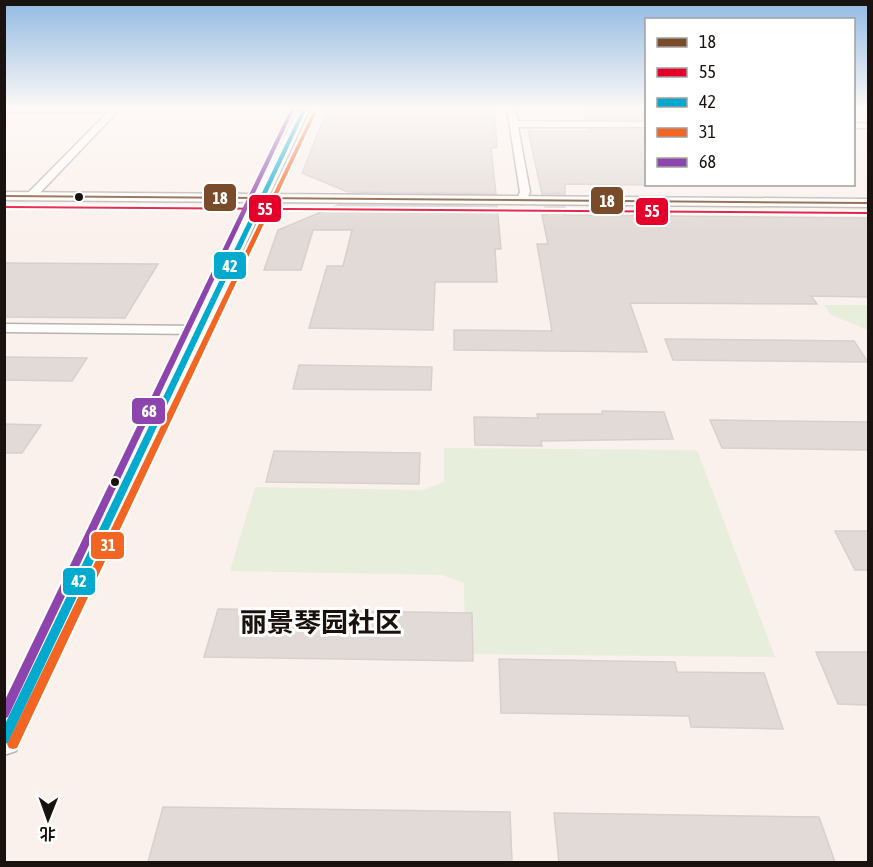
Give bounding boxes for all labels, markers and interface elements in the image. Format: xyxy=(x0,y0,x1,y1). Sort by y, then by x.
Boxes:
legend xyxy=(645,18,855,186)
text: 18 xyxy=(699,31,716,52)
text: 55 xyxy=(699,61,716,82)
text: 42 xyxy=(699,91,716,112)
text: 31 xyxy=(699,121,716,142)
text: 68 xyxy=(699,151,716,172)
line badge: 18 xyxy=(203,183,237,212)
line badge: 18 xyxy=(590,186,624,215)
text: 18 xyxy=(212,189,228,207)
unlabelled marker xyxy=(73,191,85,203)
text: 18 xyxy=(599,192,615,210)
line badge: 55 xyxy=(248,194,282,223)
line badge: 55 xyxy=(635,197,669,226)
text: 55 xyxy=(257,200,273,218)
text: 55 xyxy=(644,202,660,220)
line badge: 42 xyxy=(213,251,247,280)
text: 42 xyxy=(221,257,238,275)
line badge: 68 xyxy=(131,397,166,425)
text: 68 xyxy=(141,402,157,420)
unlabelled marker xyxy=(109,476,121,488)
line badge: 31 xyxy=(90,531,125,560)
text: 31 xyxy=(100,536,116,554)
line badge: 42 xyxy=(62,567,96,596)
text: 42 xyxy=(70,572,87,590)
district label: 丽景琴园社区 xyxy=(240,607,402,638)
north arrow xyxy=(18,789,78,849)
text: 北 xyxy=(40,825,56,843)

